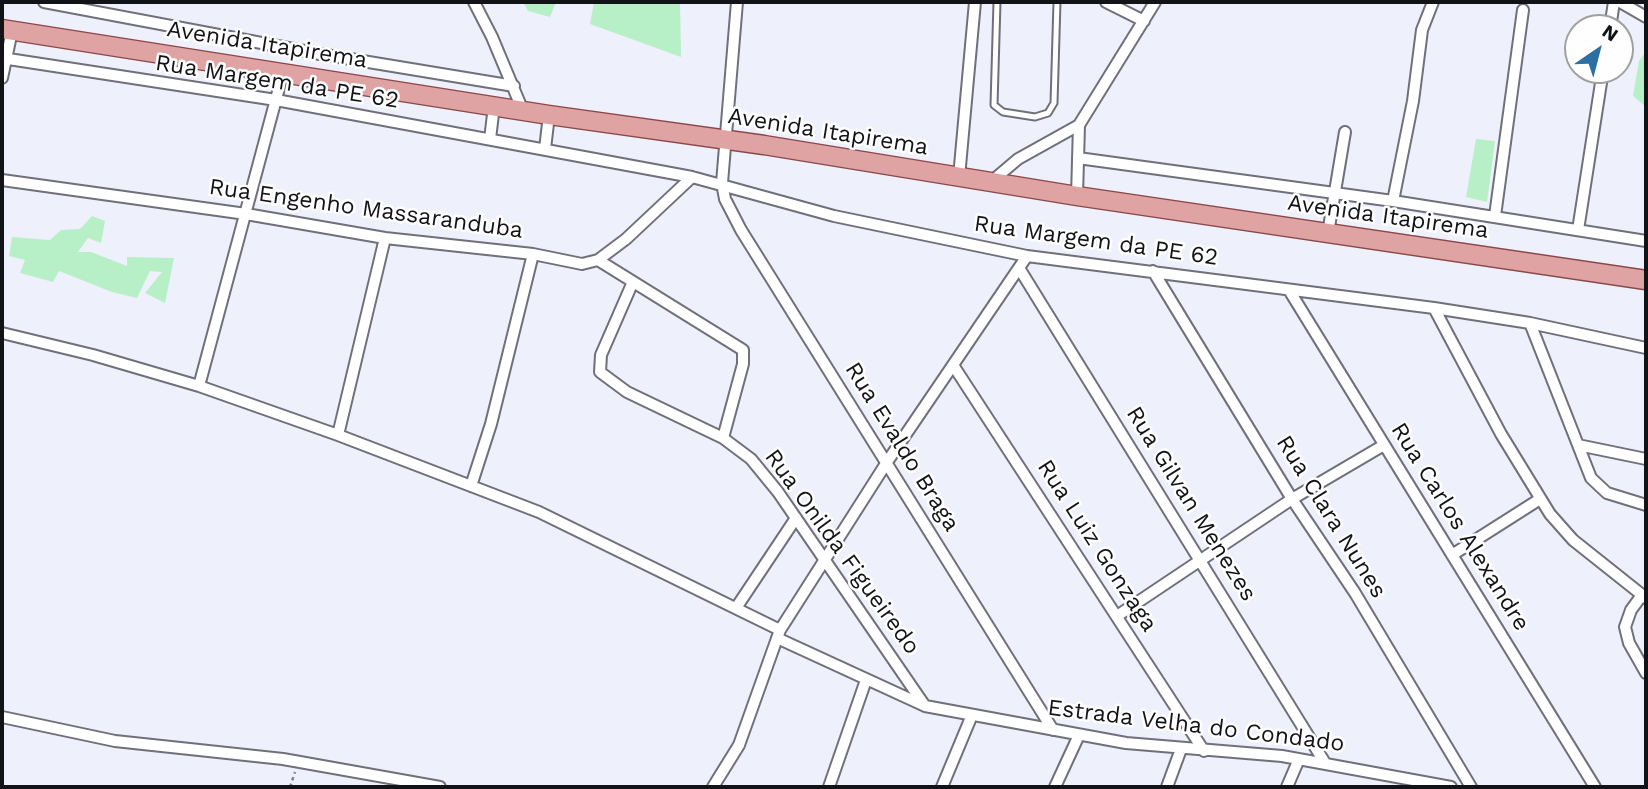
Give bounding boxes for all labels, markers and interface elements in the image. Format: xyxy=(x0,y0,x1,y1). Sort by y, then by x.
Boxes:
north arrow xyxy=(1564,14,1634,84)
street label: Avenida Itapirema xyxy=(165,16,369,74)
text: N xyxy=(1598,20,1623,46)
street label: Rua Margem da PE 62 xyxy=(153,49,401,115)
street label: Avenida Itapirema xyxy=(726,103,930,161)
street label: Rua Engenho Massaranduba xyxy=(207,173,525,245)
street label: Avenida Itapirema xyxy=(1286,189,1490,245)
street label: Rua Margem da PE 62 xyxy=(972,210,1220,272)
street label: Rua Evaldo Braga xyxy=(839,357,965,537)
street label: Rua Gilvan Menezes xyxy=(1120,402,1262,606)
street label: Rua Carlos Alexandre xyxy=(1385,418,1535,636)
street label: Rua Clara Nunes xyxy=(1270,431,1392,603)
street label: Rua Onilda Figueiredo xyxy=(758,444,926,660)
street label: Rua Luiz Gonzaga xyxy=(1031,455,1163,637)
street label: Estrada Velha do Condado xyxy=(1046,694,1346,758)

